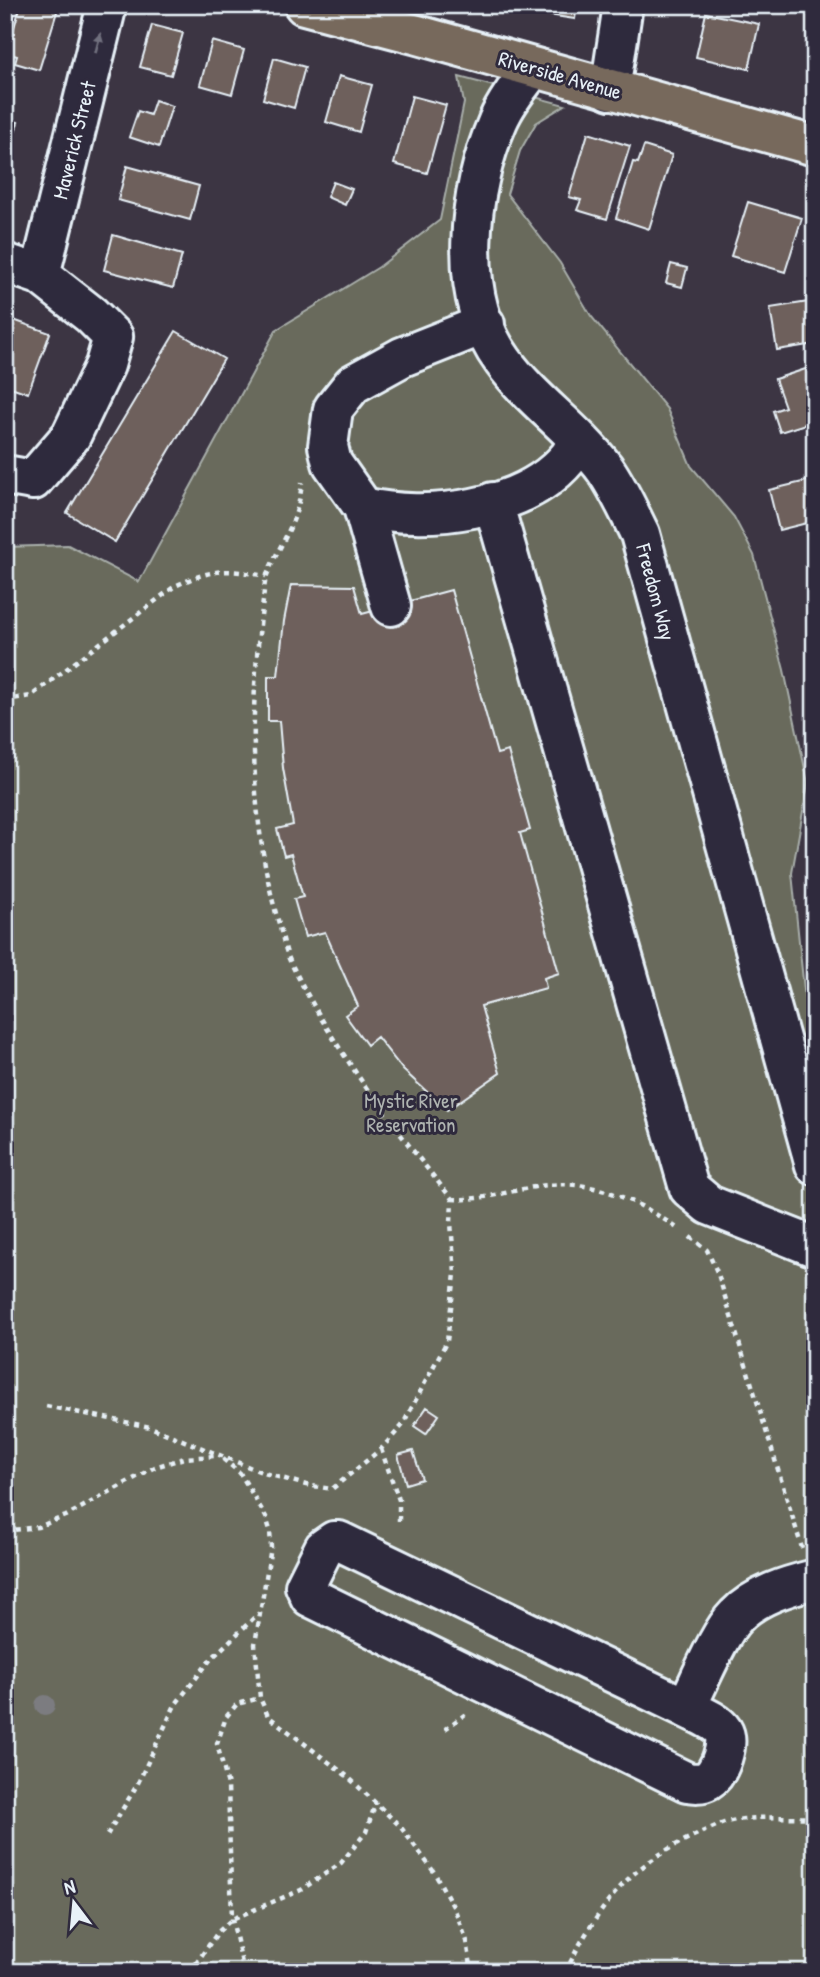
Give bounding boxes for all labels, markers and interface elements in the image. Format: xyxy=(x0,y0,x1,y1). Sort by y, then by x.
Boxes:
one-way arrow xyxy=(93,32,104,54)
street label: Riverside Avenue xyxy=(495,44,625,106)
street label: Maverick Street xyxy=(45,77,103,202)
street label: Freedom Way xyxy=(629,540,683,643)
park label: Mystic River Reservation xyxy=(364,1086,458,1139)
north arrow xyxy=(38,1868,108,1938)
text: N xyxy=(61,1873,78,1901)

